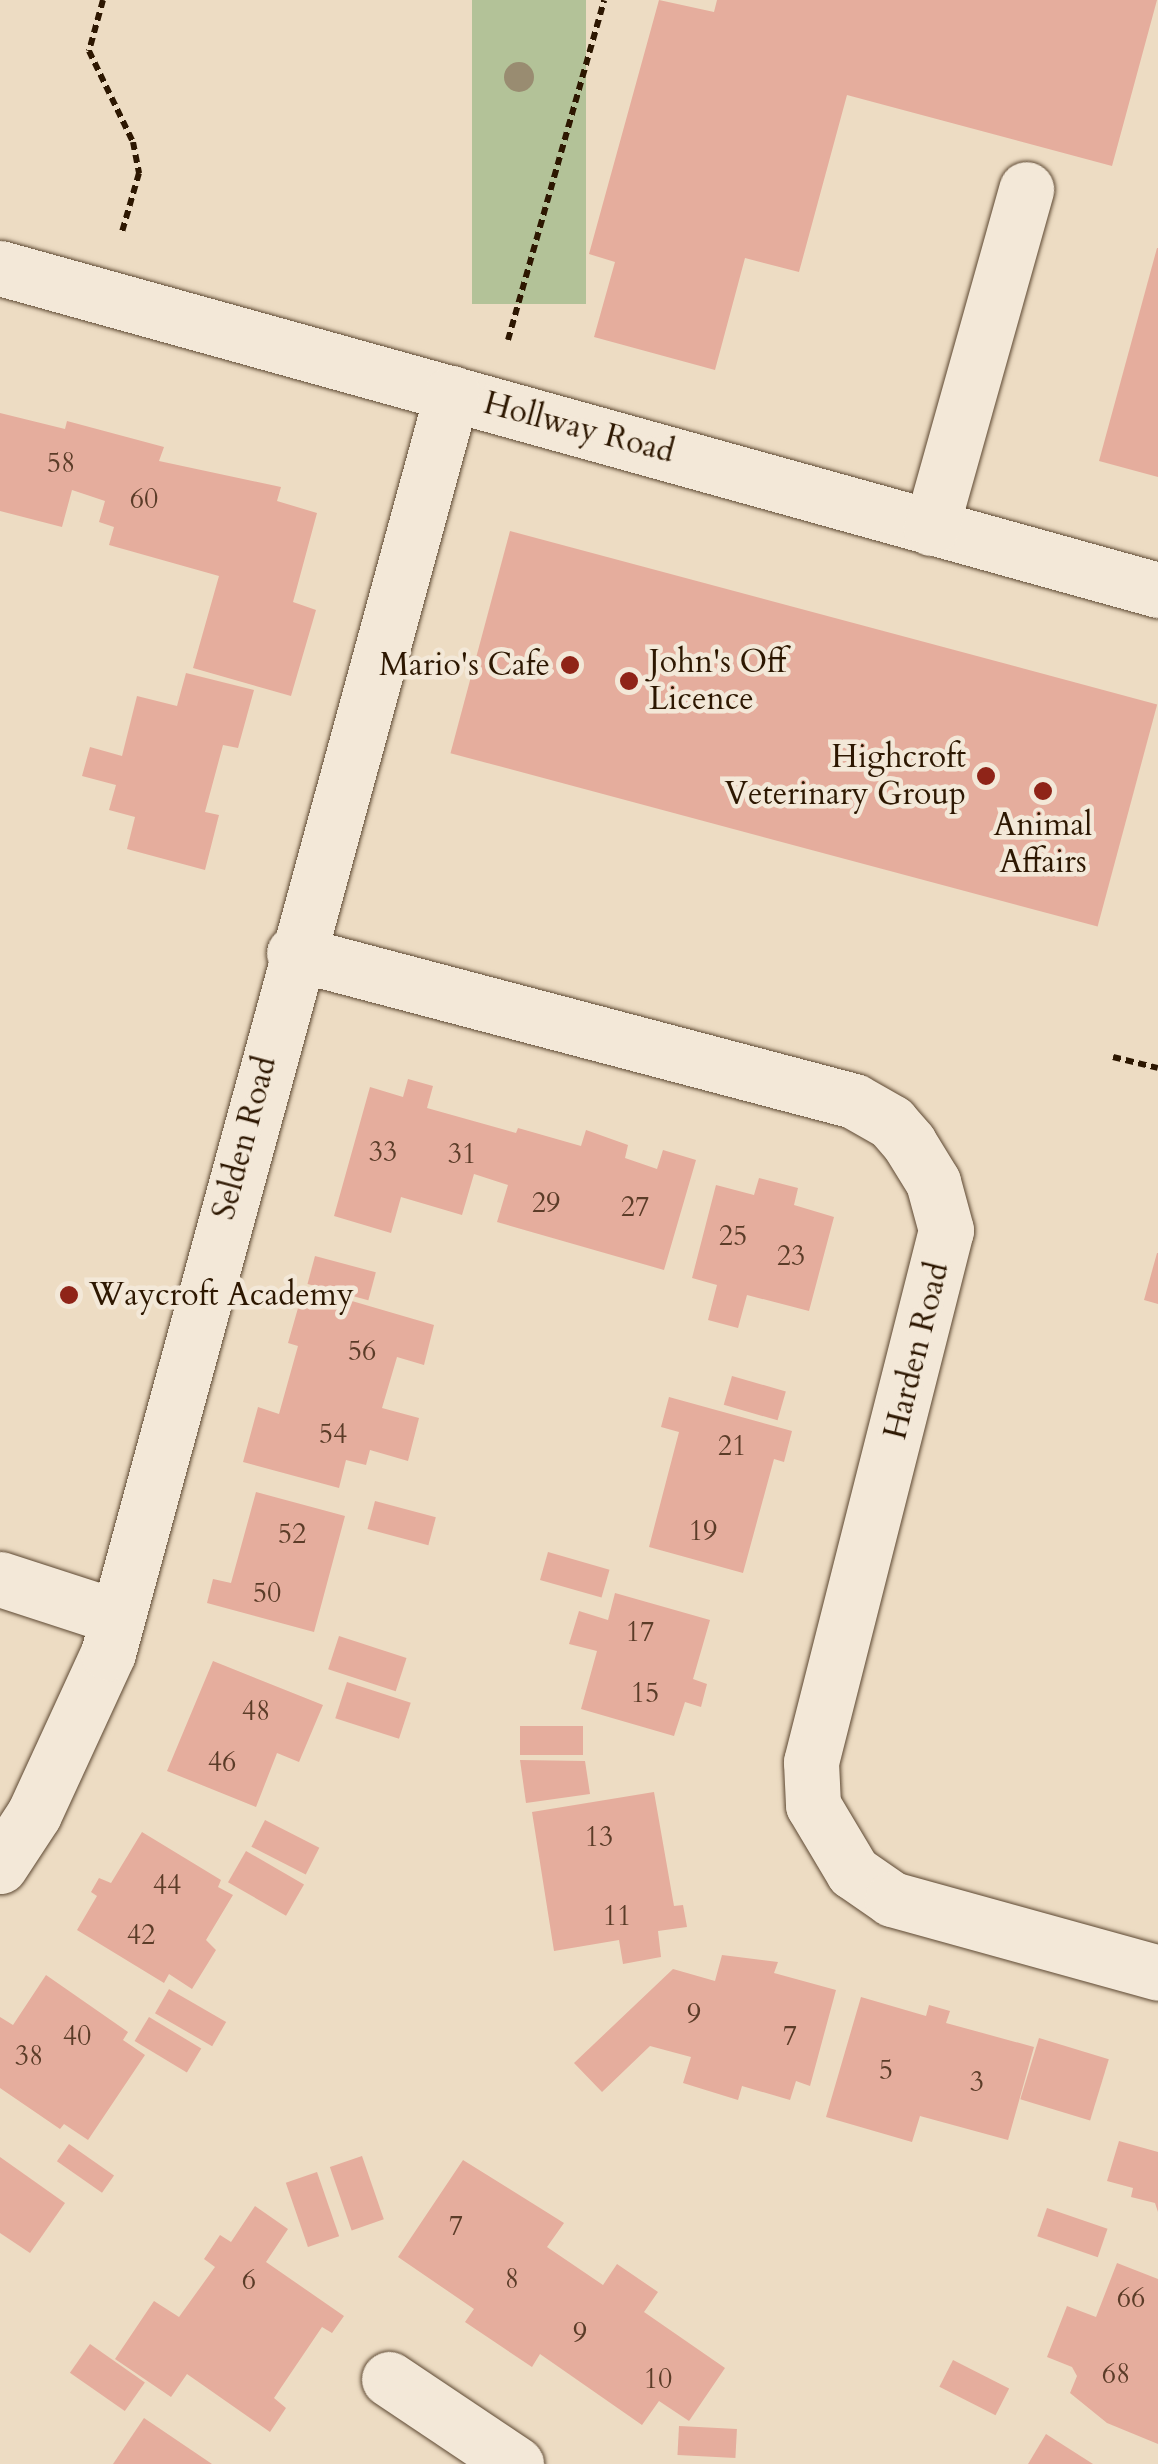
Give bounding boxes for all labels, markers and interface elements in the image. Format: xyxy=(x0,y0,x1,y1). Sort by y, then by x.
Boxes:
street label: Hollway Road xyxy=(480,384,678,472)
house number: 58 xyxy=(47,446,75,480)
house number: 60 xyxy=(130,482,158,516)
place label: John's Off Licence xyxy=(649,644,786,719)
place label: Mario's Cafe xyxy=(379,646,550,684)
marker: Mario's Cafe xyxy=(559,654,581,676)
marker: John's Off Licence xyxy=(618,670,640,692)
place label: Highcroft Veterinary Group xyxy=(725,739,966,814)
marker: Highcroft Veterinary Group xyxy=(975,765,997,787)
marker: Animal Affairs xyxy=(1032,780,1054,802)
place label: Animal Affairs xyxy=(994,807,1092,882)
street label: Selden Road xyxy=(205,1052,285,1224)
house number: 33 xyxy=(369,1135,397,1169)
house number: 31 xyxy=(448,1137,476,1171)
house number: 29 xyxy=(532,1186,560,1220)
house number: 27 xyxy=(621,1190,649,1224)
house number: 25 xyxy=(719,1219,747,1253)
house number: 23 xyxy=(777,1239,805,1273)
street label: Harden Road xyxy=(876,1259,958,1443)
place label: Waycroft Academy xyxy=(89,1276,354,1314)
marker: Waycroft Academy xyxy=(58,1284,80,1306)
house number: 56 xyxy=(348,1334,376,1368)
house number: 54 xyxy=(319,1417,347,1451)
house number: 21 xyxy=(718,1429,746,1463)
house number: 19 xyxy=(689,1514,717,1548)
house number: 52 xyxy=(278,1517,306,1551)
house number: 50 xyxy=(253,1576,281,1610)
house number: 17 xyxy=(626,1615,654,1649)
house number: 15 xyxy=(631,1676,659,1710)
house number: 48 xyxy=(242,1694,270,1728)
house number: 46 xyxy=(208,1745,236,1779)
house number: 13 xyxy=(585,1820,613,1854)
house number: 44 xyxy=(153,1868,181,1902)
house number: 11 xyxy=(603,1899,631,1933)
house number: 42 xyxy=(127,1918,155,1952)
house number: 9 xyxy=(687,1997,701,2031)
house number: 40 xyxy=(63,2019,91,2053)
house number: 7 xyxy=(783,2019,797,2053)
house number: 38 xyxy=(15,2039,43,2073)
house number: 5 xyxy=(879,2053,893,2087)
house number: 3 xyxy=(970,2065,984,2099)
house number: 7 xyxy=(449,2209,463,2243)
house number: 8 xyxy=(505,2262,519,2296)
house number: 6 xyxy=(242,2263,256,2297)
house number: 66 xyxy=(1117,2281,1145,2315)
house number: 9 xyxy=(573,2316,587,2350)
house number: 68 xyxy=(1102,2357,1130,2391)
house number: 10 xyxy=(644,2362,672,2396)

